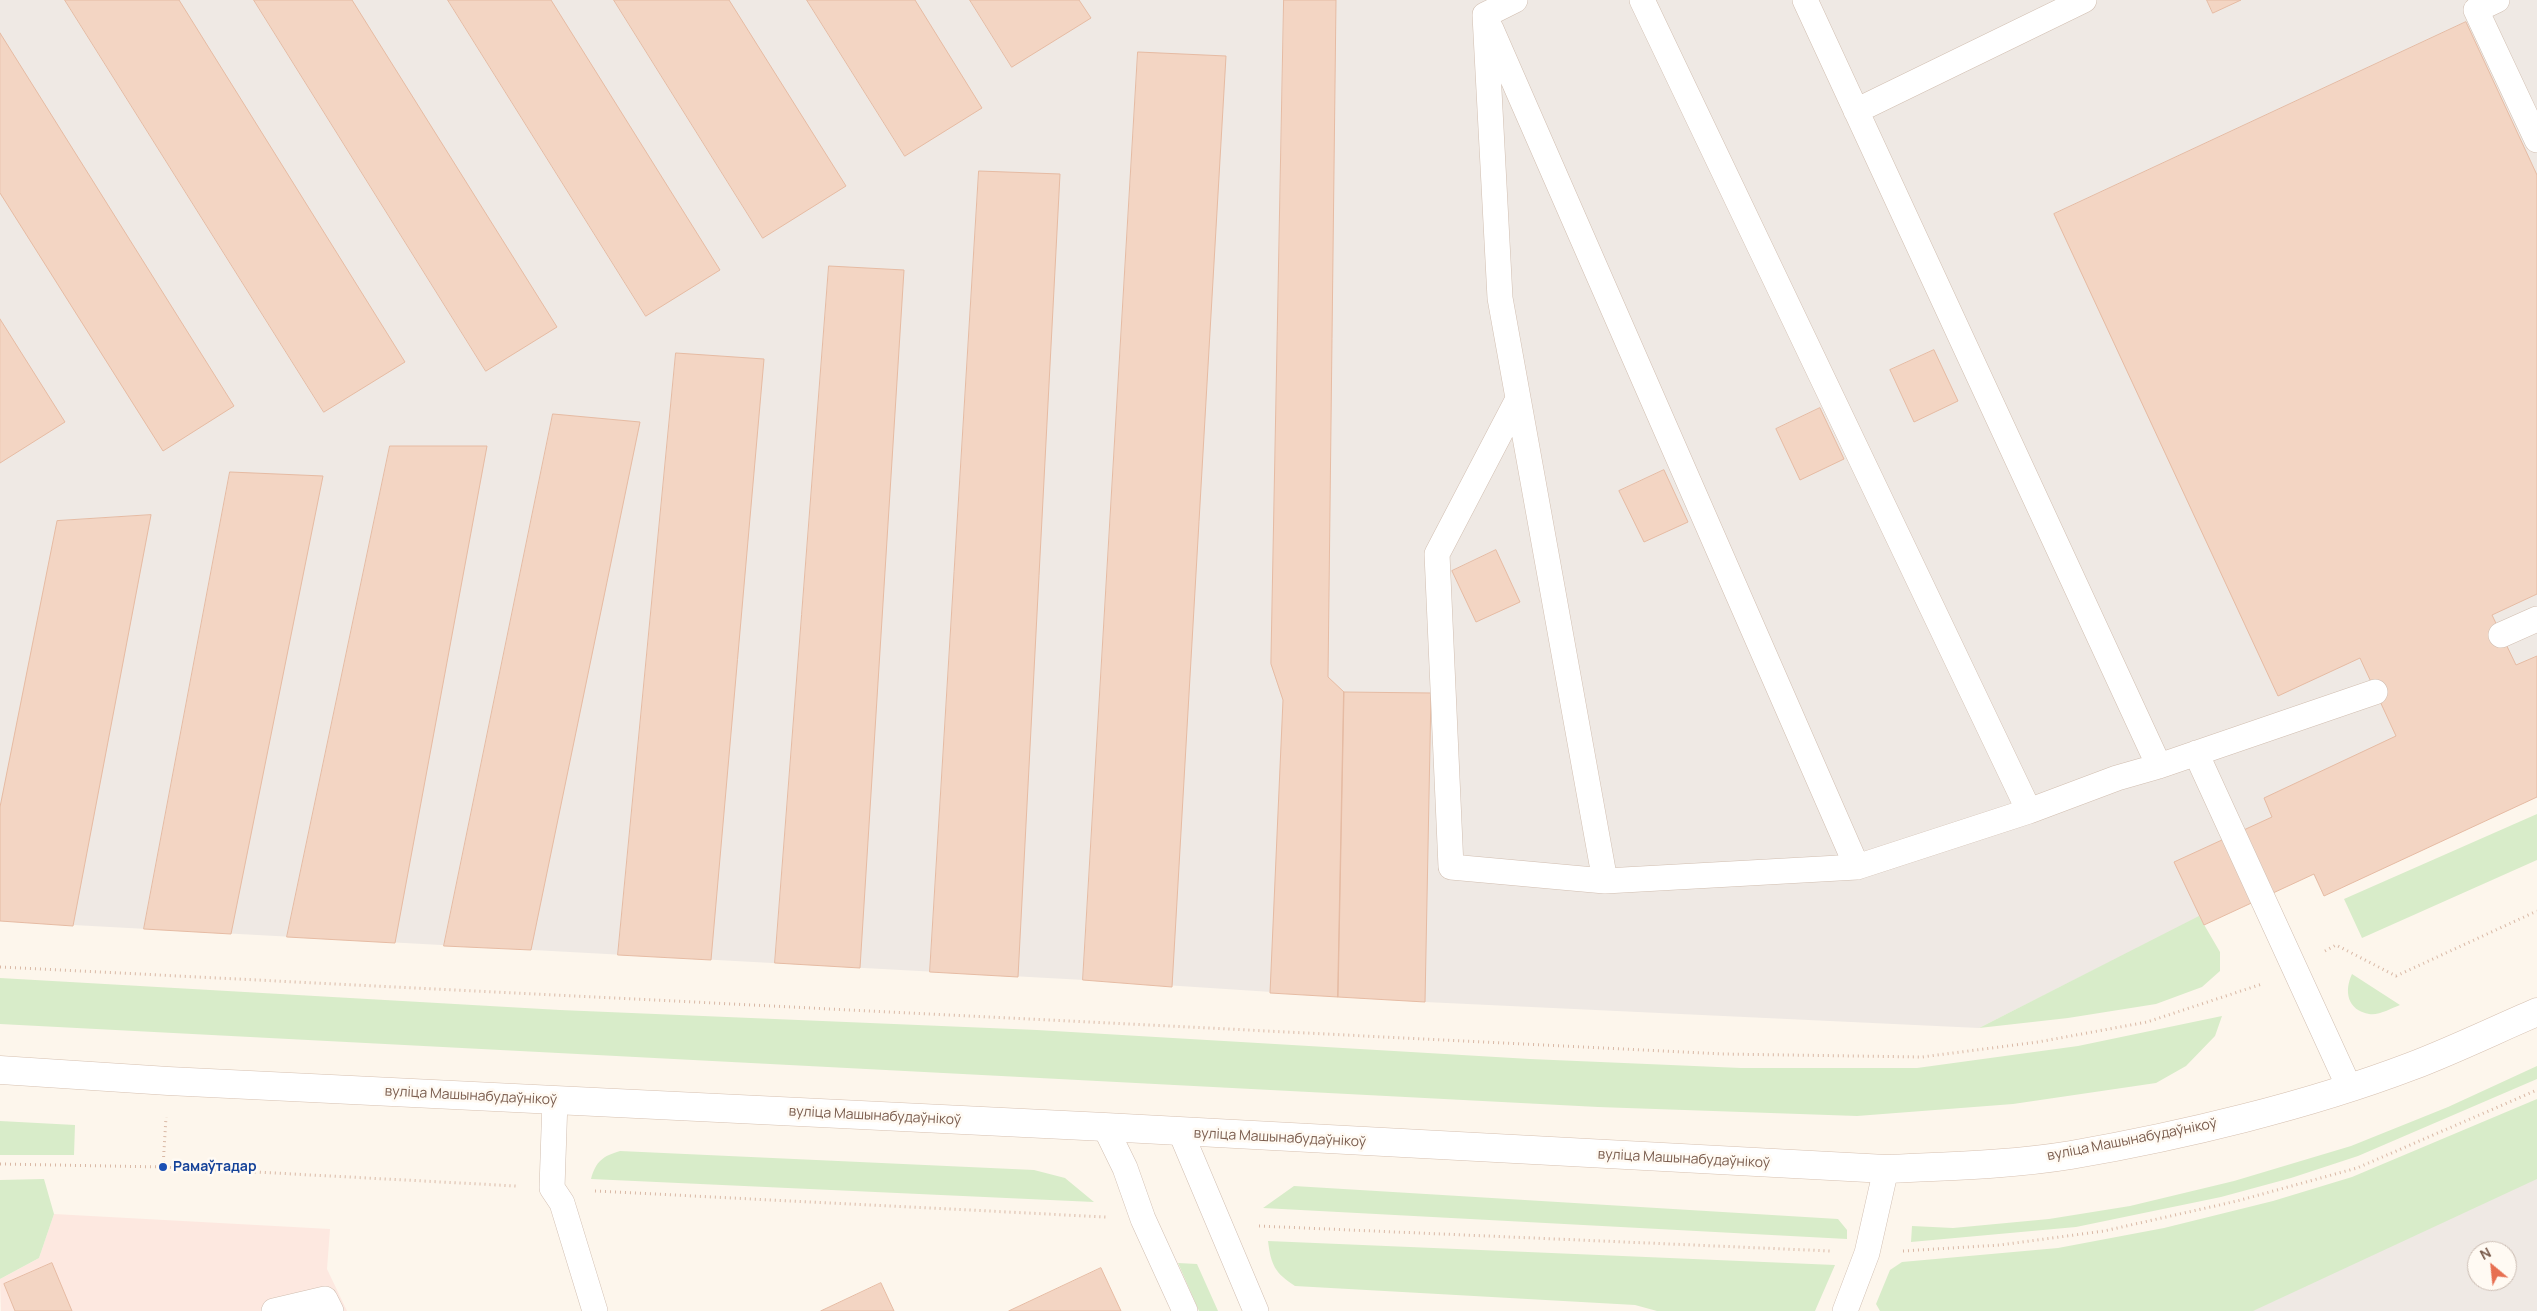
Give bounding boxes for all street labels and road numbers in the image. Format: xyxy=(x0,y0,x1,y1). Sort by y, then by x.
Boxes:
street label: вуліца Машынабудаўнікоў xyxy=(384,1083,558,1109)
street label: вуліца Машынабудаўнікоў xyxy=(788,1103,962,1129)
street label: вуліца Машынабудаўнікоў xyxy=(2046,1115,2218,1165)
street label: вуліца Машынабудаўнікоў xyxy=(1193,1125,1367,1151)
street label: вуліца Машынабудаўнікоў xyxy=(1597,1146,1771,1172)

